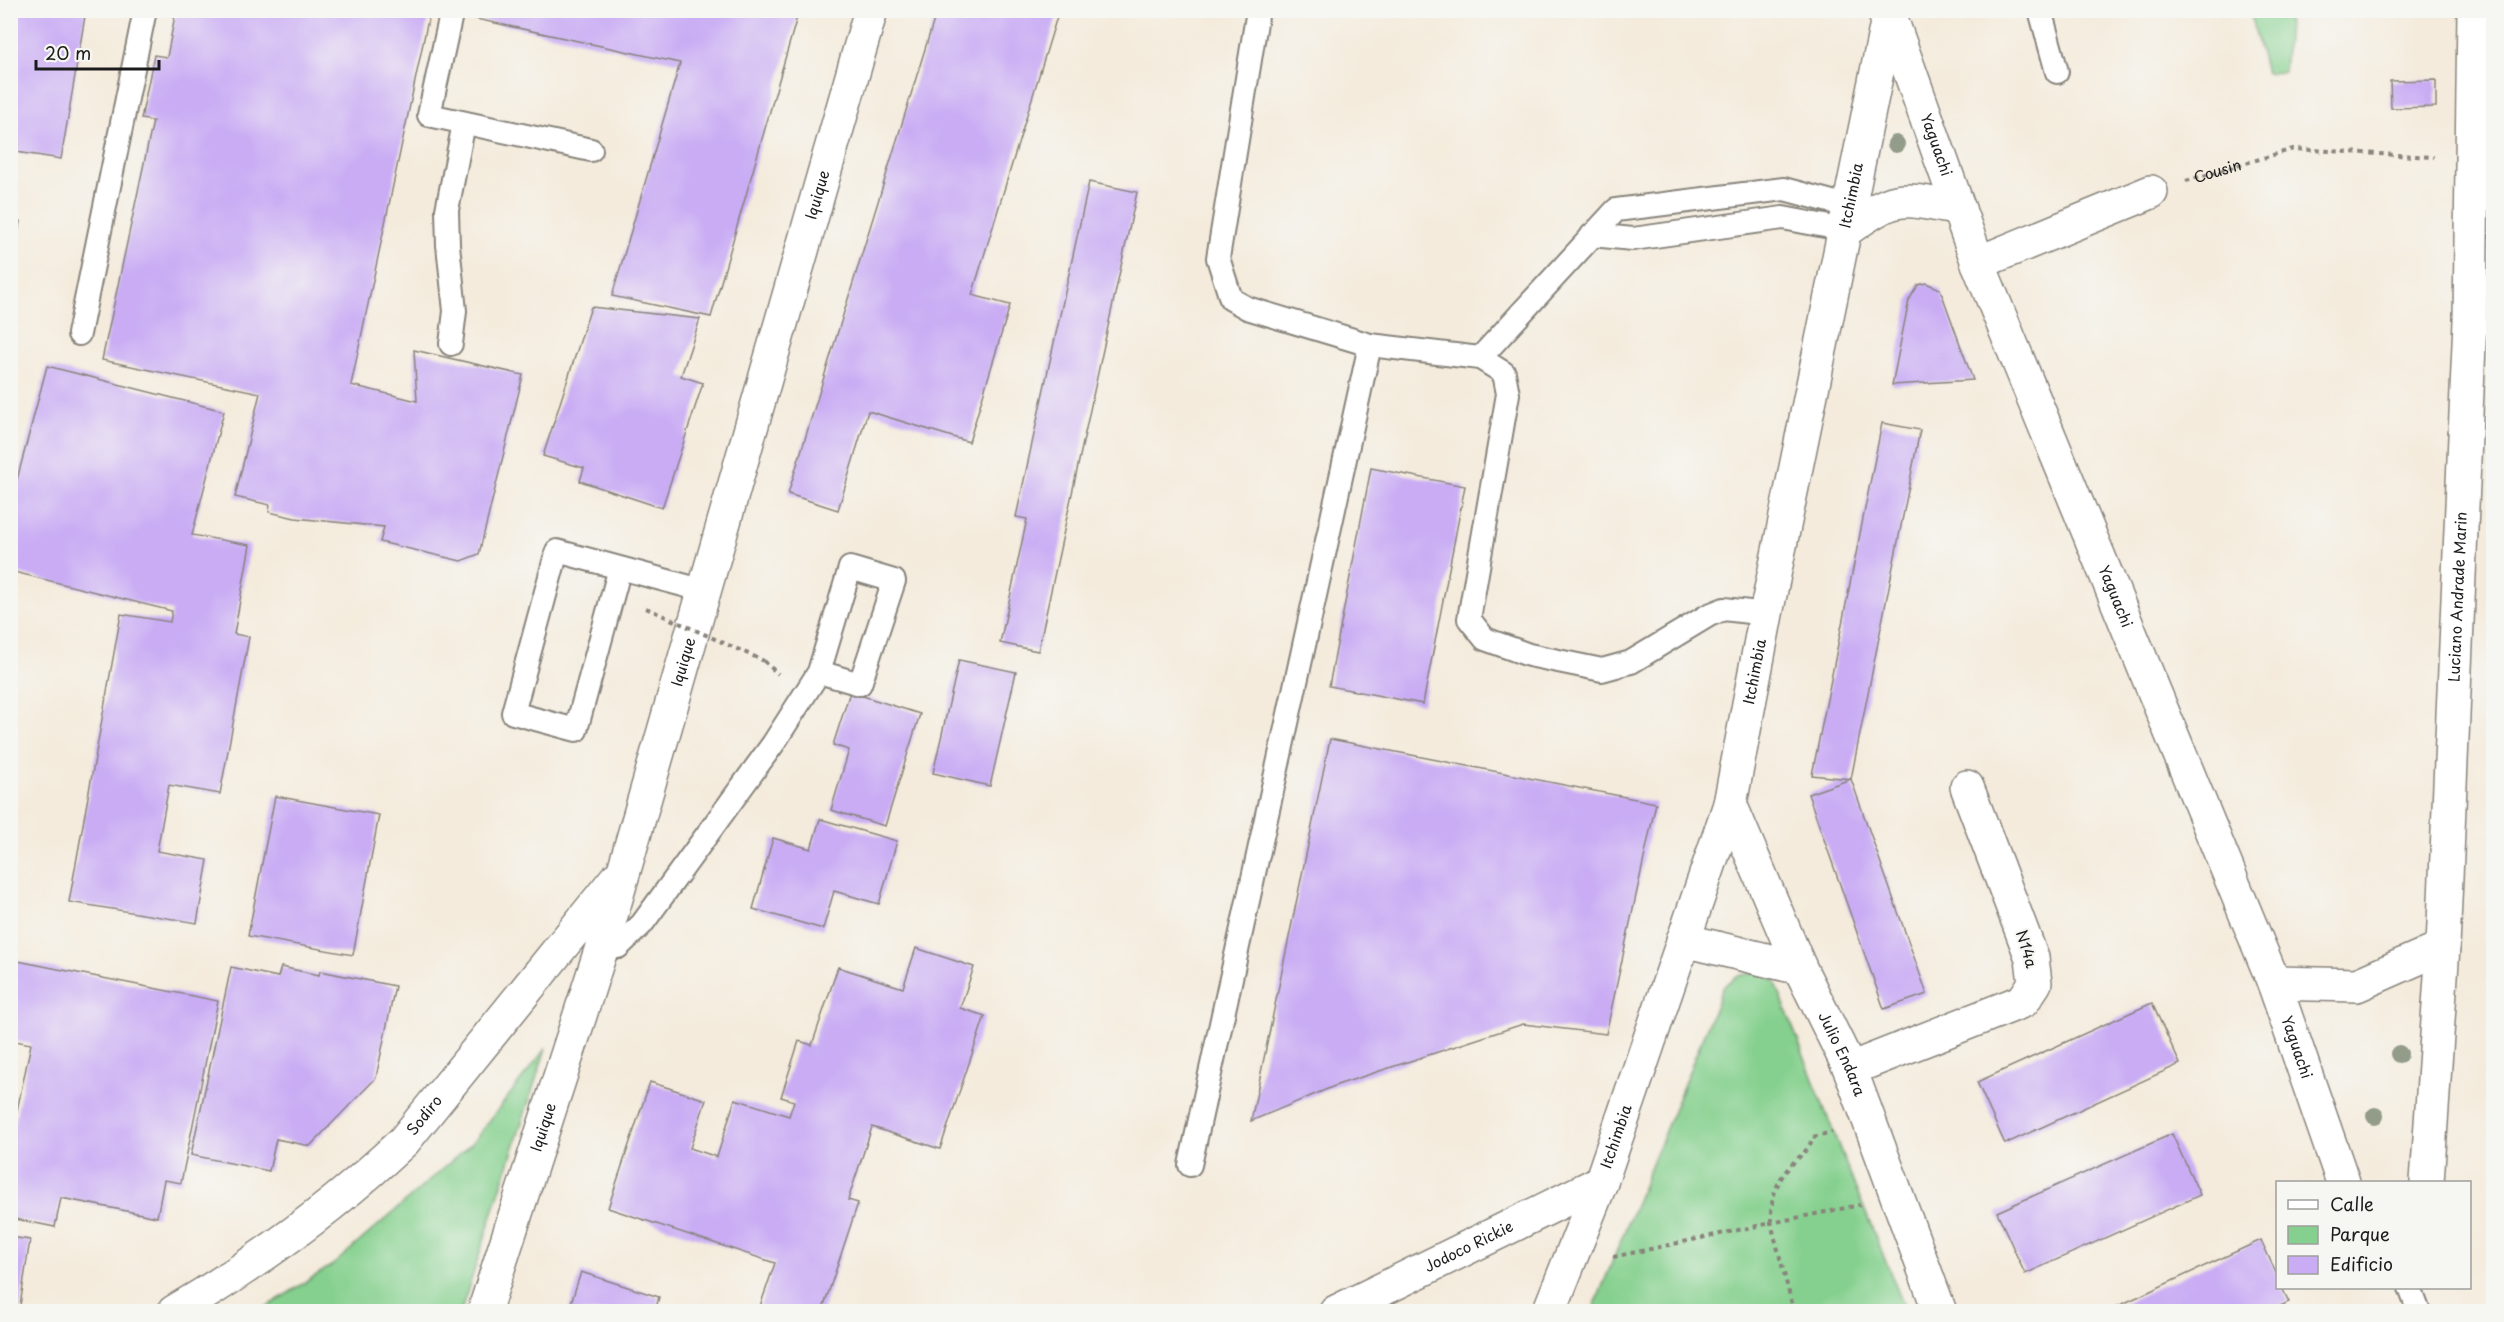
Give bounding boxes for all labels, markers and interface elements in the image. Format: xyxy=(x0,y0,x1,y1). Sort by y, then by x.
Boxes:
scale bar xyxy=(36,33,159,71)
text: 20 m xyxy=(45,39,91,66)
street label: Yaguachi xyxy=(1916,110,1959,179)
street label: Cousin xyxy=(2191,152,2244,188)
street label: Itchimbia xyxy=(1832,160,1868,230)
street label: Iquique xyxy=(798,167,834,222)
street label: Luciano Andrade Marin xyxy=(2441,511,2472,683)
street label: Yaguachi xyxy=(2093,561,2140,630)
street label: Iquique xyxy=(664,634,700,689)
street label: Itchimbia xyxy=(1736,636,1771,706)
street label: N14a xyxy=(2011,927,2044,971)
street label: Julio Endara xyxy=(1813,1007,1872,1100)
street label: Yaguachi xyxy=(2276,1012,2319,1081)
street label: Sodiro xyxy=(400,1089,447,1140)
street label: Iquique xyxy=(524,1100,561,1154)
street label: Itchimbia xyxy=(1593,1100,1637,1171)
legend xyxy=(2276,1181,2471,1289)
text: Calle xyxy=(2330,1190,2374,1217)
street label: Jodoco Rickie xyxy=(1420,1214,1517,1277)
text: Parque xyxy=(2330,1220,2390,1247)
text: Edificio xyxy=(2330,1250,2393,1277)

